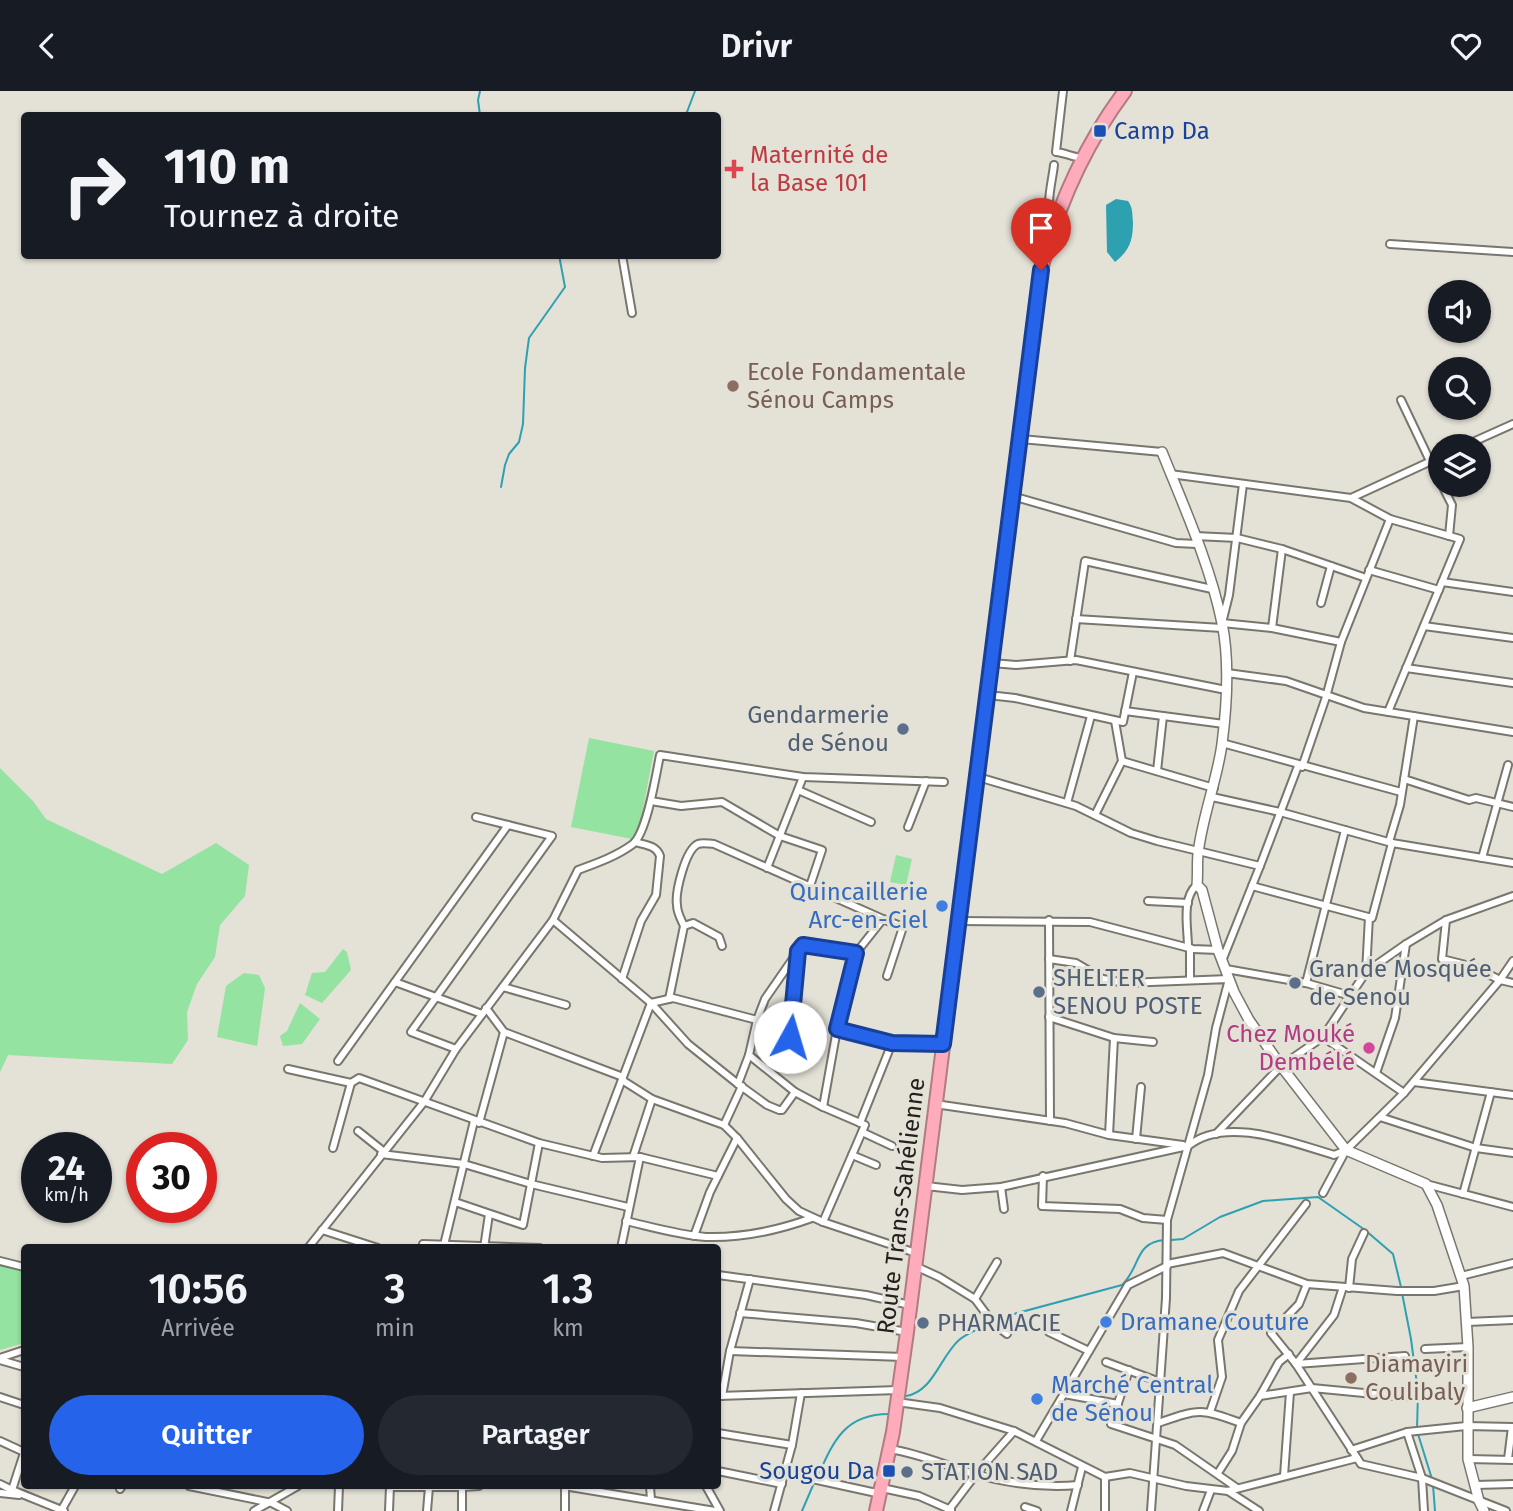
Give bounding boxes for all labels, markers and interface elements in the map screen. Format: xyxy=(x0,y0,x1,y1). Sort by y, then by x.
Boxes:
icon: back xyxy=(28,27,66,65)
text: Drivr xyxy=(721,27,792,65)
icon: heart xyxy=(1447,27,1485,65)
place label: Camp Da xyxy=(1114,117,1210,145)
marker: Camp Da xyxy=(1092,123,1108,139)
text: 110 m xyxy=(164,137,290,196)
icon: right xyxy=(49,140,140,231)
place label: Maternité de la Base 101 xyxy=(750,141,888,197)
marker: Maternité de la Base 101 xyxy=(724,159,744,179)
text: Tournez à droite xyxy=(164,197,400,235)
pin xyxy=(1011,198,1071,270)
icon: arrive xyxy=(1022,209,1060,247)
map controls xyxy=(1428,280,1491,497)
button: sound xyxy=(1428,280,1491,343)
button: search xyxy=(1428,357,1491,420)
place label: Ecole Fondamentale Sénou Camps xyxy=(747,358,966,414)
marker: Ecole Fondamentale Sénou Camps xyxy=(725,378,741,394)
button: layers xyxy=(1428,434,1491,497)
place label: Gendarmerie de Sénou xyxy=(747,701,889,757)
marker: Gendarmerie de Sénou xyxy=(895,721,911,737)
place label: Quincaillerie Arc-en-Ciel xyxy=(789,878,928,934)
marker: Quincaillerie Arc-en-Ciel xyxy=(934,898,950,914)
place label: Grande Mosquée de Senou xyxy=(1309,955,1492,1011)
place label: SHELTER SENOU POSTE xyxy=(1053,964,1203,1020)
marker: Grande Mosquée de Senou xyxy=(1287,975,1303,991)
marker: SHELTER SENOU POSTE xyxy=(1031,984,1047,1000)
position arrow xyxy=(753,1000,827,1074)
place label: Chez Mouké Dembélé xyxy=(1226,1020,1355,1076)
marker: Chez Mouké Dembélé xyxy=(1361,1040,1377,1056)
street label: Route Trans-Sahélienne xyxy=(871,1076,931,1336)
speed limit sign: 30 xyxy=(126,1132,217,1223)
text: 24 xyxy=(48,1147,85,1189)
text: km/h xyxy=(44,1184,89,1206)
text: 10:56 xyxy=(148,1264,248,1314)
text: 3 xyxy=(384,1264,406,1314)
text: 1.3 xyxy=(542,1264,594,1314)
place label: Dramane Couture xyxy=(1120,1308,1309,1336)
place label: PHARMACIE xyxy=(937,1309,1061,1337)
text: Arrivée xyxy=(161,1314,235,1342)
text: min xyxy=(375,1314,415,1342)
text: km xyxy=(552,1314,584,1342)
marker: Dramane Couture xyxy=(1098,1314,1114,1330)
marker: PHARMACIE xyxy=(915,1315,931,1331)
place label: Diamayiri Coulibaly xyxy=(1365,1350,1468,1406)
marker: Diamayiri Coulibaly xyxy=(1343,1370,1359,1386)
place label: Marché Central de Sénou xyxy=(1051,1371,1213,1427)
marker: Marché Central de Sénou xyxy=(1029,1391,1045,1407)
button: Quitter xyxy=(49,1395,364,1475)
button: Partager xyxy=(378,1395,693,1475)
place label: Sougou Da xyxy=(759,1457,875,1485)
place label: STATION SAD xyxy=(921,1458,1058,1486)
marker: Sougou Da xyxy=(881,1463,897,1479)
marker: STATION SAD xyxy=(899,1464,915,1480)

